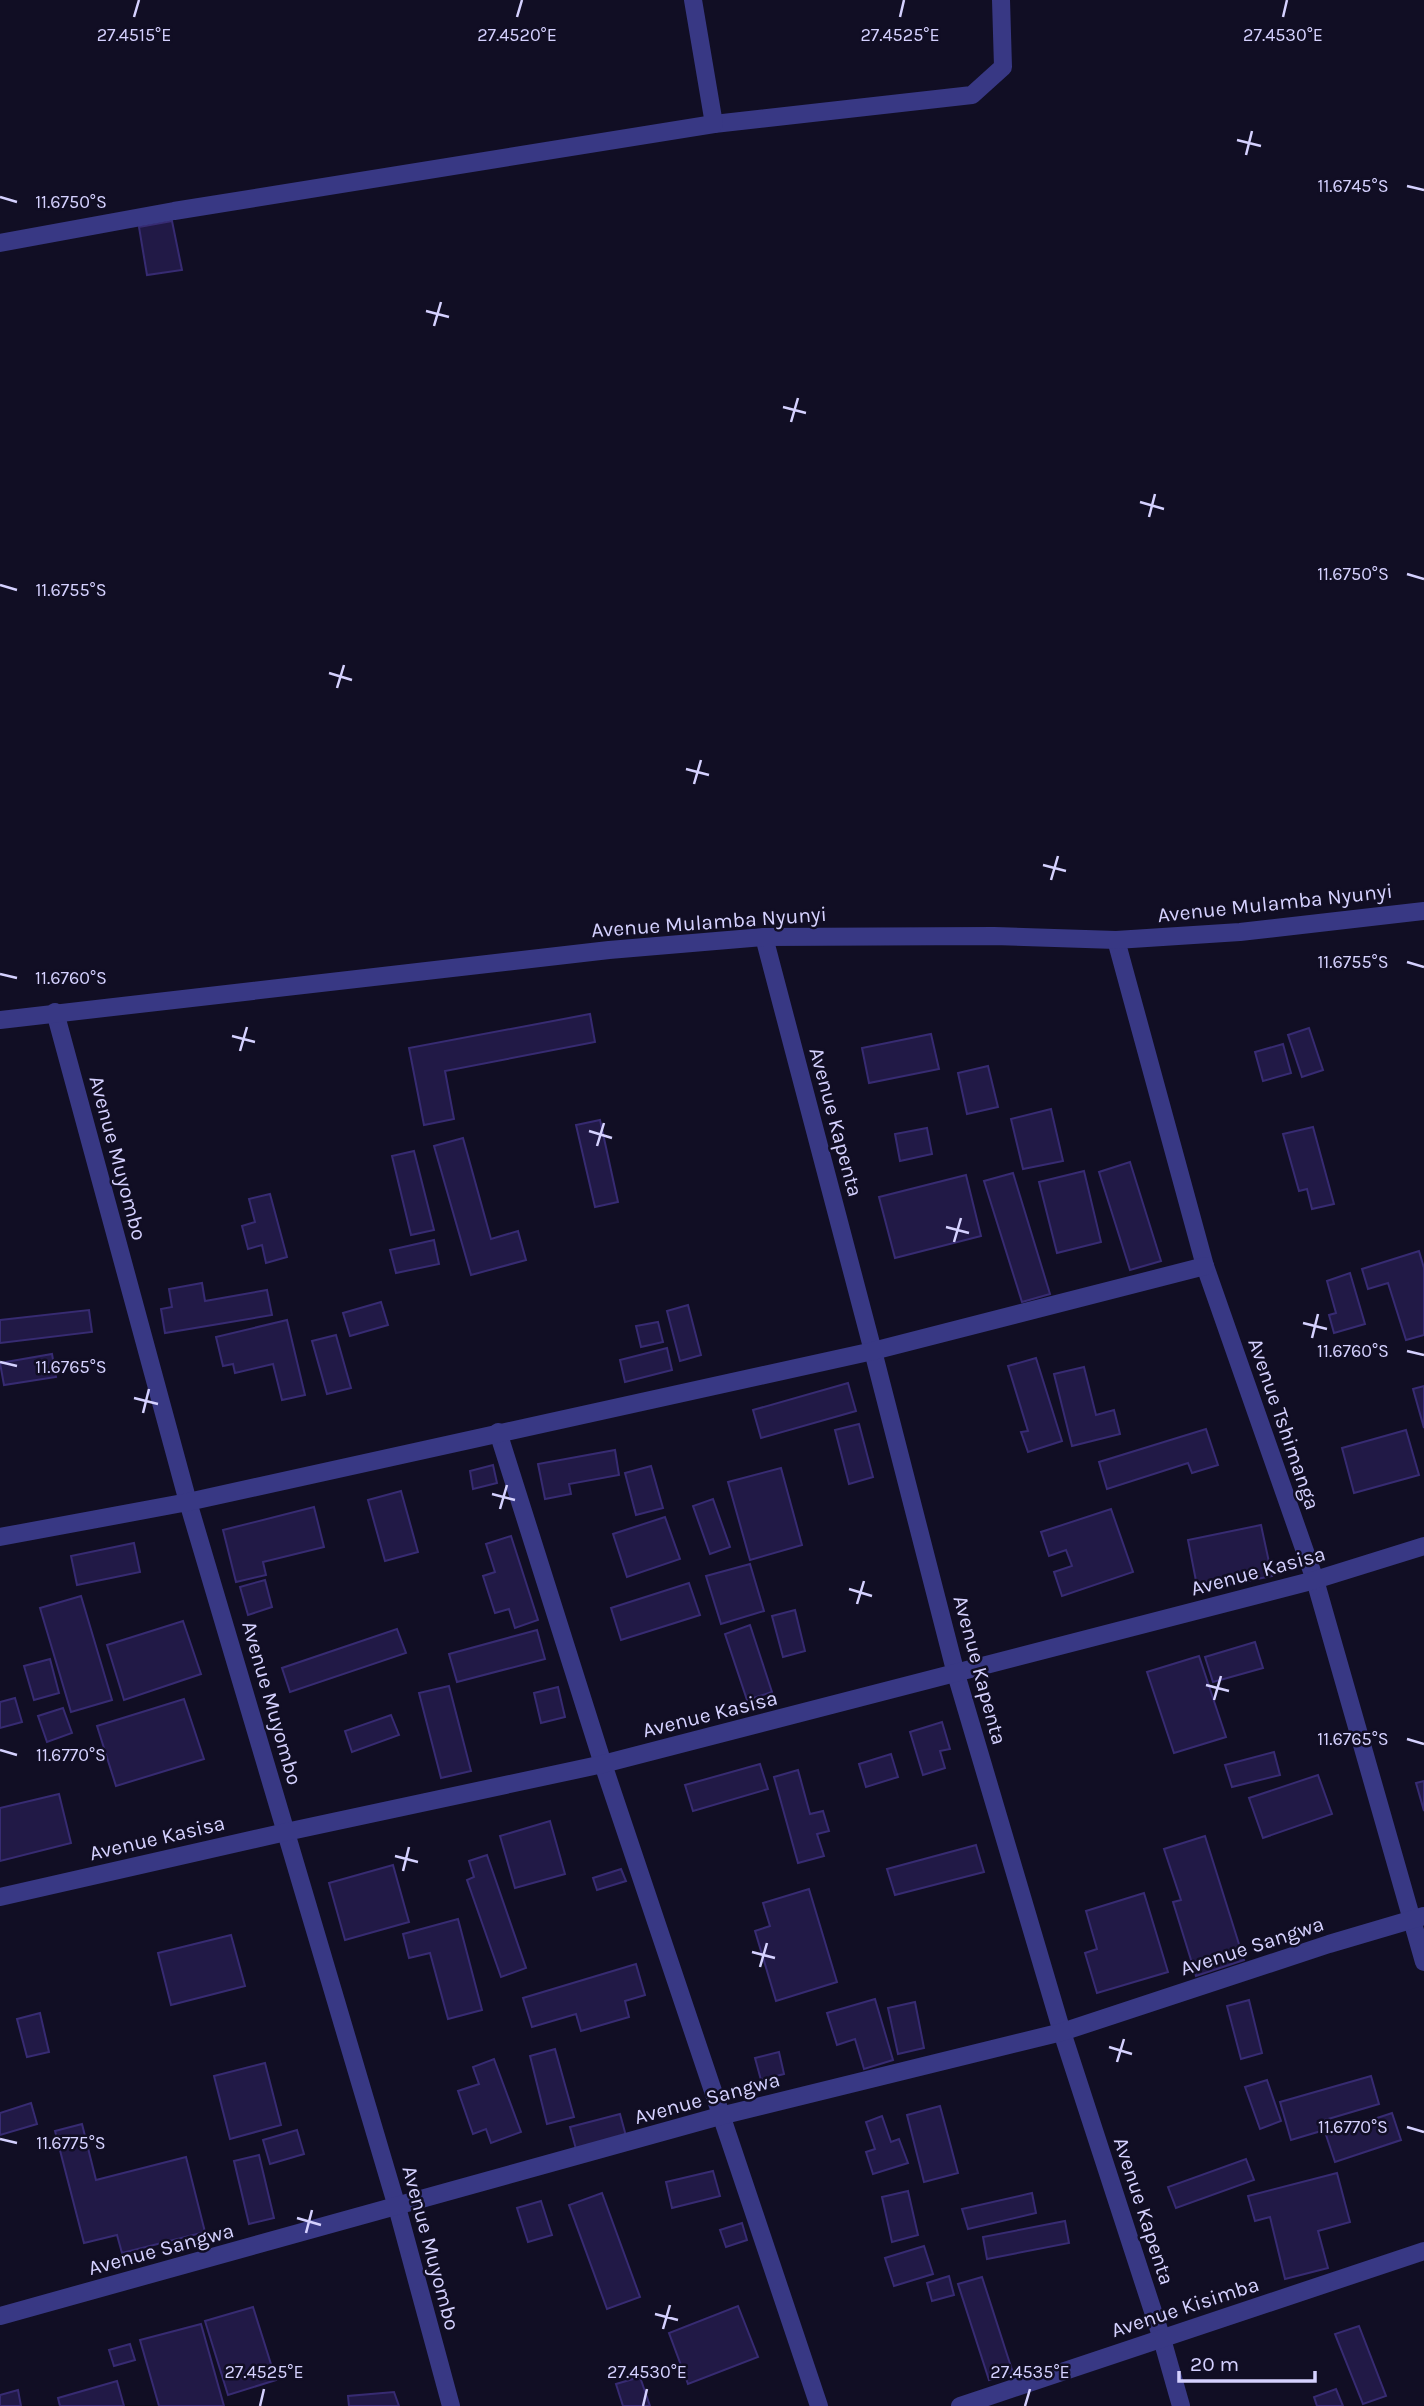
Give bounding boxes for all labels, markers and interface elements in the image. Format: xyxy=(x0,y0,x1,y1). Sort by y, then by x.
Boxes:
text: 27.4515°E xyxy=(97,24,171,46)
text: 27.4520°E xyxy=(477,24,557,46)
text: 27.4525°E xyxy=(860,24,940,46)
text: 27.4530°E xyxy=(1243,24,1323,46)
text: 11.6745°S xyxy=(1317,175,1389,197)
text: 11.6750°S xyxy=(35,191,107,213)
text: 11.6750°S xyxy=(1317,563,1389,585)
text: 11.6755°S xyxy=(35,579,107,601)
street label: Avenue Mulamba Nyunyi xyxy=(1156,879,1394,927)
street label: Avenue Mulamba Nyunyi xyxy=(590,902,828,942)
text: 11.6755°S xyxy=(1317,951,1389,973)
text: 11.6760°S xyxy=(35,967,107,989)
street label: Avenue Kapenta xyxy=(805,1045,867,1199)
street label: Avenue Muyombo xyxy=(84,1073,152,1243)
street label: Avenue Tshimanga xyxy=(1243,1335,1325,1513)
text: 11.6760°S xyxy=(1317,1340,1389,1362)
text: 11.6765°S xyxy=(35,1356,107,1378)
street label: Avenue Kasisa xyxy=(1188,1542,1328,1600)
street label: Avenue Kapenta xyxy=(949,1593,1011,1747)
street label: Avenue Muyombo xyxy=(237,1618,307,1788)
street label: Avenue Kasisa xyxy=(640,1686,780,1742)
text: 11.6765°S xyxy=(1317,1728,1389,1750)
text: 11.6770°S xyxy=(36,1744,106,1766)
street label: Avenue Kasisa xyxy=(87,1811,227,1865)
street label: Avenue Sangwa xyxy=(1177,1911,1327,1981)
street label: Avenue Sangwa xyxy=(632,2067,782,2129)
text: 11.6770°S xyxy=(1318,2116,1388,2138)
text: 11.6775°S xyxy=(36,2132,106,2154)
street label: Avenue Kapenta xyxy=(1109,2134,1179,2288)
street label: Avenue Muyombo xyxy=(397,2163,465,2333)
street label: Avenue Sangwa xyxy=(86,2218,236,2280)
street label: Avenue Kisimba xyxy=(1108,2272,1262,2342)
scale bar xyxy=(1179,2340,1316,2384)
text: 20 m xyxy=(1190,2352,1239,2376)
text: 27.4525°E xyxy=(224,2361,304,2383)
text: 27.4530°E xyxy=(607,2361,687,2383)
text: 27.4535°E xyxy=(990,2361,1070,2383)

